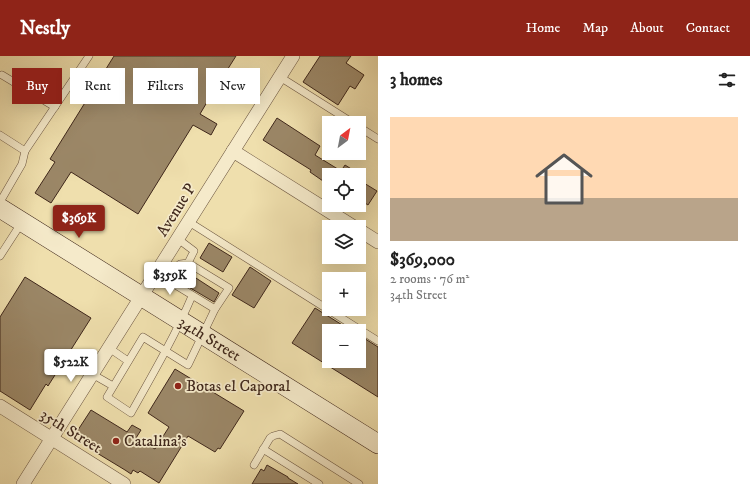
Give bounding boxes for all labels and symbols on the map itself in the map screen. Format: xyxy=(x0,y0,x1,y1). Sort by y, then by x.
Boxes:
north arrow xyxy=(322,116,366,160)
street label: Avenue P xyxy=(152,180,200,240)
pin: $369K xyxy=(51,205,107,239)
pin: $359K xyxy=(142,262,198,296)
street label: 34th Street xyxy=(175,312,244,366)
pin: $522K xyxy=(43,349,99,383)
place label: Botas el Caporal xyxy=(186,376,290,396)
marker: Botas el Caporal xyxy=(173,381,183,391)
street label: 35th Street xyxy=(37,404,105,458)
place label: Catalina's xyxy=(124,431,187,451)
marker: Catalina's xyxy=(111,436,121,446)

